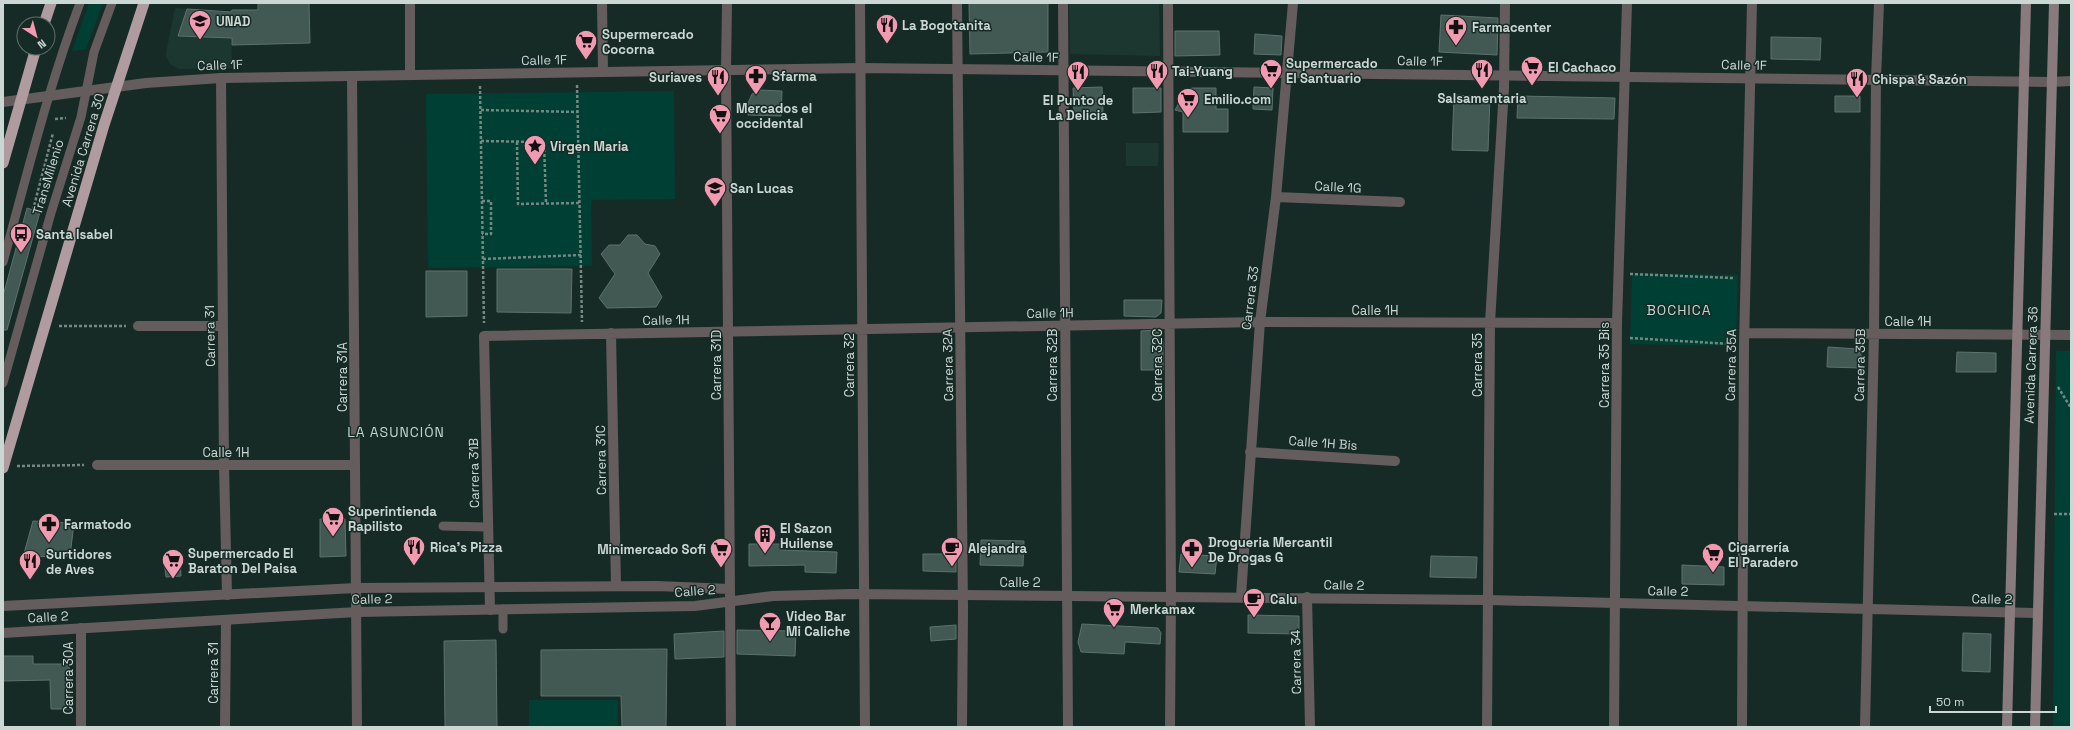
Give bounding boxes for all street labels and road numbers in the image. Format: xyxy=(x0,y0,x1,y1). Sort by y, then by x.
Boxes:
street label: Calle 1F xyxy=(1013,48,1059,66)
street label: Calle 1F xyxy=(521,51,567,69)
street label: Calle 1F xyxy=(1397,52,1443,70)
street label: Calle 1F xyxy=(197,56,243,74)
street label: Calle 1F xyxy=(1721,56,1767,74)
street label: Avenida Carrera 30 xyxy=(58,91,108,209)
street label: TransMilenio xyxy=(28,137,68,217)
street label: Calle 1G xyxy=(1314,177,1362,197)
street label: Carrera 33 xyxy=(1238,265,1262,331)
street label: Calle 1H xyxy=(1351,302,1399,319)
street label: Calle 1H xyxy=(1026,304,1074,322)
street label: Carrera 31 xyxy=(201,305,219,367)
street label: Avenida Carrera 36 xyxy=(2020,306,2042,424)
street label: Calle 1H xyxy=(642,311,690,329)
street label: Calle 1H xyxy=(1884,313,1932,330)
street label: Carrera 35 Bis xyxy=(1596,322,1613,408)
street label: Carrera 35B xyxy=(1851,328,1869,402)
street label: Carrera 32A xyxy=(939,329,957,401)
street label: Carrera 32B xyxy=(1044,329,1061,401)
street label: Carrera 32C xyxy=(1149,329,1166,401)
street label: Carrera 35A xyxy=(1722,329,1740,401)
street label: Carrera 31D xyxy=(708,330,725,400)
street label: Carrera 32 xyxy=(841,333,858,397)
street label: Carrera 35 xyxy=(1469,333,1486,397)
street label: Carrera 31A xyxy=(334,342,351,412)
street label: Carrera 31C xyxy=(592,425,610,495)
street label: Calle 1H Bis xyxy=(1288,432,1358,454)
street label: Carrera 31B xyxy=(465,438,483,508)
street label: Calle 1H xyxy=(202,444,250,461)
street label: Calle 2 xyxy=(999,574,1041,591)
street label: Calle 2 xyxy=(1323,576,1365,594)
street label: Calle 2 xyxy=(674,581,716,601)
street label: Calle 2 xyxy=(1647,582,1689,600)
street label: Calle 2 xyxy=(351,590,393,608)
street label: Calle 2 xyxy=(1971,590,2013,608)
street label: Calle 2 xyxy=(27,607,69,627)
street label: Carrera 34 xyxy=(1287,630,1305,694)
street label: Carrera 30A xyxy=(60,642,77,714)
street label: Carrera 31 xyxy=(205,642,222,704)

